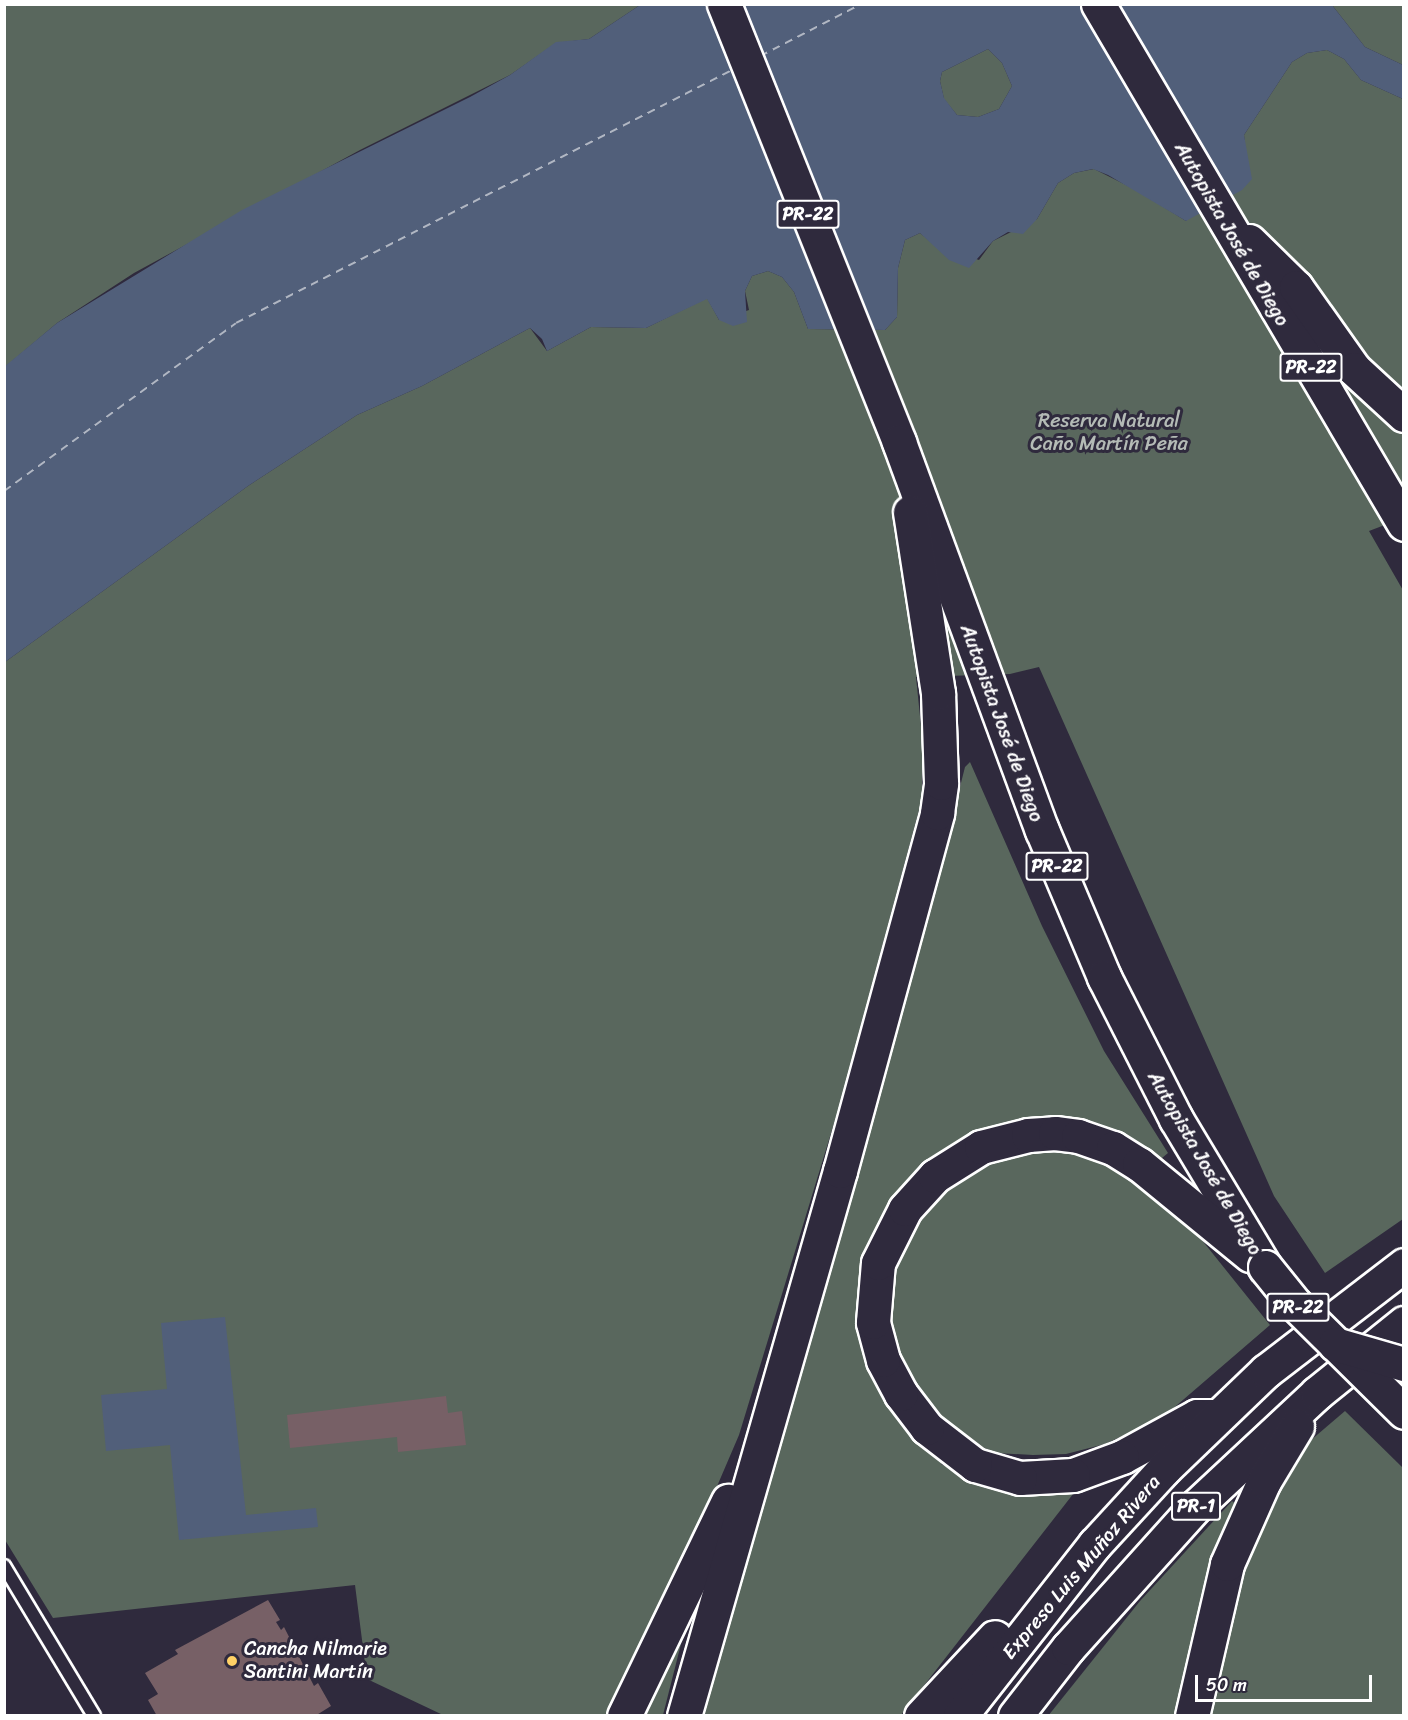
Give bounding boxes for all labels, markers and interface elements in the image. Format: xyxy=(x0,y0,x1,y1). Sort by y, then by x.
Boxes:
street label: Autopista José de Diego xyxy=(1169,138,1295,330)
road number: PR-22 xyxy=(776,199,840,229)
road number: PR-22 xyxy=(1280,352,1342,382)
park label: Reserva Natural Caño Martín Peña xyxy=(1031,408,1187,455)
street label: Autopista José de Diego xyxy=(955,621,1049,825)
road number: PR-22 xyxy=(1026,851,1088,881)
street label: Autopista José de Diego xyxy=(1142,1067,1268,1259)
road number: PR-22 xyxy=(1266,1292,1330,1322)
street label: Expreso Luis Muñoz Rivera xyxy=(997,1470,1165,1664)
road number: PR-1 xyxy=(1170,1491,1222,1521)
place label: Cancha Nilmarie Santini Martín xyxy=(244,1637,387,1684)
marker: Cancha Nilmarie Santini Martín xyxy=(225,1654,239,1668)
scale bar xyxy=(1198,1663,1375,1701)
text: 50 m xyxy=(1206,1669,1247,1701)

